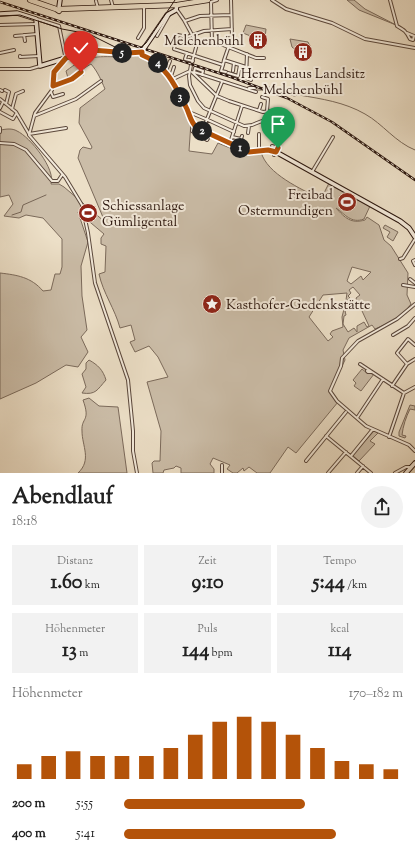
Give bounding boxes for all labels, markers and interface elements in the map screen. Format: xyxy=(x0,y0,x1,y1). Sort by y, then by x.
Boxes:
building icon: Melchenbühl xyxy=(247,29,269,51)
pin xyxy=(64,31,98,72)
place label: Melchenbühl xyxy=(164,32,244,52)
icon: check xyxy=(70,37,92,59)
building icon: Herrenhaus Landsitz Melchenbühl xyxy=(292,41,314,63)
pin: 5 xyxy=(112,43,132,63)
text: 5 xyxy=(120,45,124,61)
pin: 4 xyxy=(148,53,168,73)
text: 4 xyxy=(155,55,161,71)
place label: Herrenhaus Landsitz Melchenbühl xyxy=(241,65,365,101)
pin: 3 xyxy=(170,87,190,107)
text: 3 xyxy=(178,89,182,105)
pin xyxy=(261,107,295,148)
icon: arrive xyxy=(267,113,289,135)
pin: 2 xyxy=(192,121,212,141)
text: 2 xyxy=(199,123,205,139)
pin: 1 xyxy=(230,138,250,158)
text: 1 xyxy=(238,140,242,156)
place label: Freibad Ostermundigen xyxy=(238,186,333,222)
sports icon: Freibad Ostermundigen xyxy=(336,191,358,213)
place label: Schiessanlage Gümligental xyxy=(102,197,184,233)
sports icon: Schiessanlage Gümligental xyxy=(77,202,99,224)
place icon: Kasthofer-Gedenkstätte xyxy=(201,293,223,315)
place label: Kasthofer-Gedenkstätte xyxy=(226,296,371,316)
text: Abendlauf xyxy=(12,482,113,514)
button: share xyxy=(361,486,403,528)
text: 18:18 xyxy=(12,513,37,531)
text: Distanz xyxy=(57,553,93,569)
text: Zeit xyxy=(198,553,217,569)
text: Tempo xyxy=(323,553,356,569)
text: 1.60 xyxy=(50,569,82,598)
text: 9:10 xyxy=(191,569,224,598)
text: 5:44 xyxy=(313,569,345,598)
text: km xyxy=(82,577,100,593)
text: /km xyxy=(345,577,367,593)
text: Höhenmeter xyxy=(45,621,105,637)
text: Puls xyxy=(198,621,217,637)
text: kcal xyxy=(330,621,349,637)
text: 13 xyxy=(62,637,77,666)
text: 144 xyxy=(182,637,209,666)
text: 114 xyxy=(328,637,352,666)
text: m xyxy=(77,645,88,661)
text: bpm xyxy=(209,645,233,661)
text: Höhenmeter xyxy=(12,685,83,703)
text: 170–182 m xyxy=(349,685,403,703)
text: 200 m xyxy=(12,795,45,813)
text: 5:55 xyxy=(76,795,93,813)
text: 400 m xyxy=(12,825,46,843)
text: 5:41 xyxy=(76,825,95,843)

